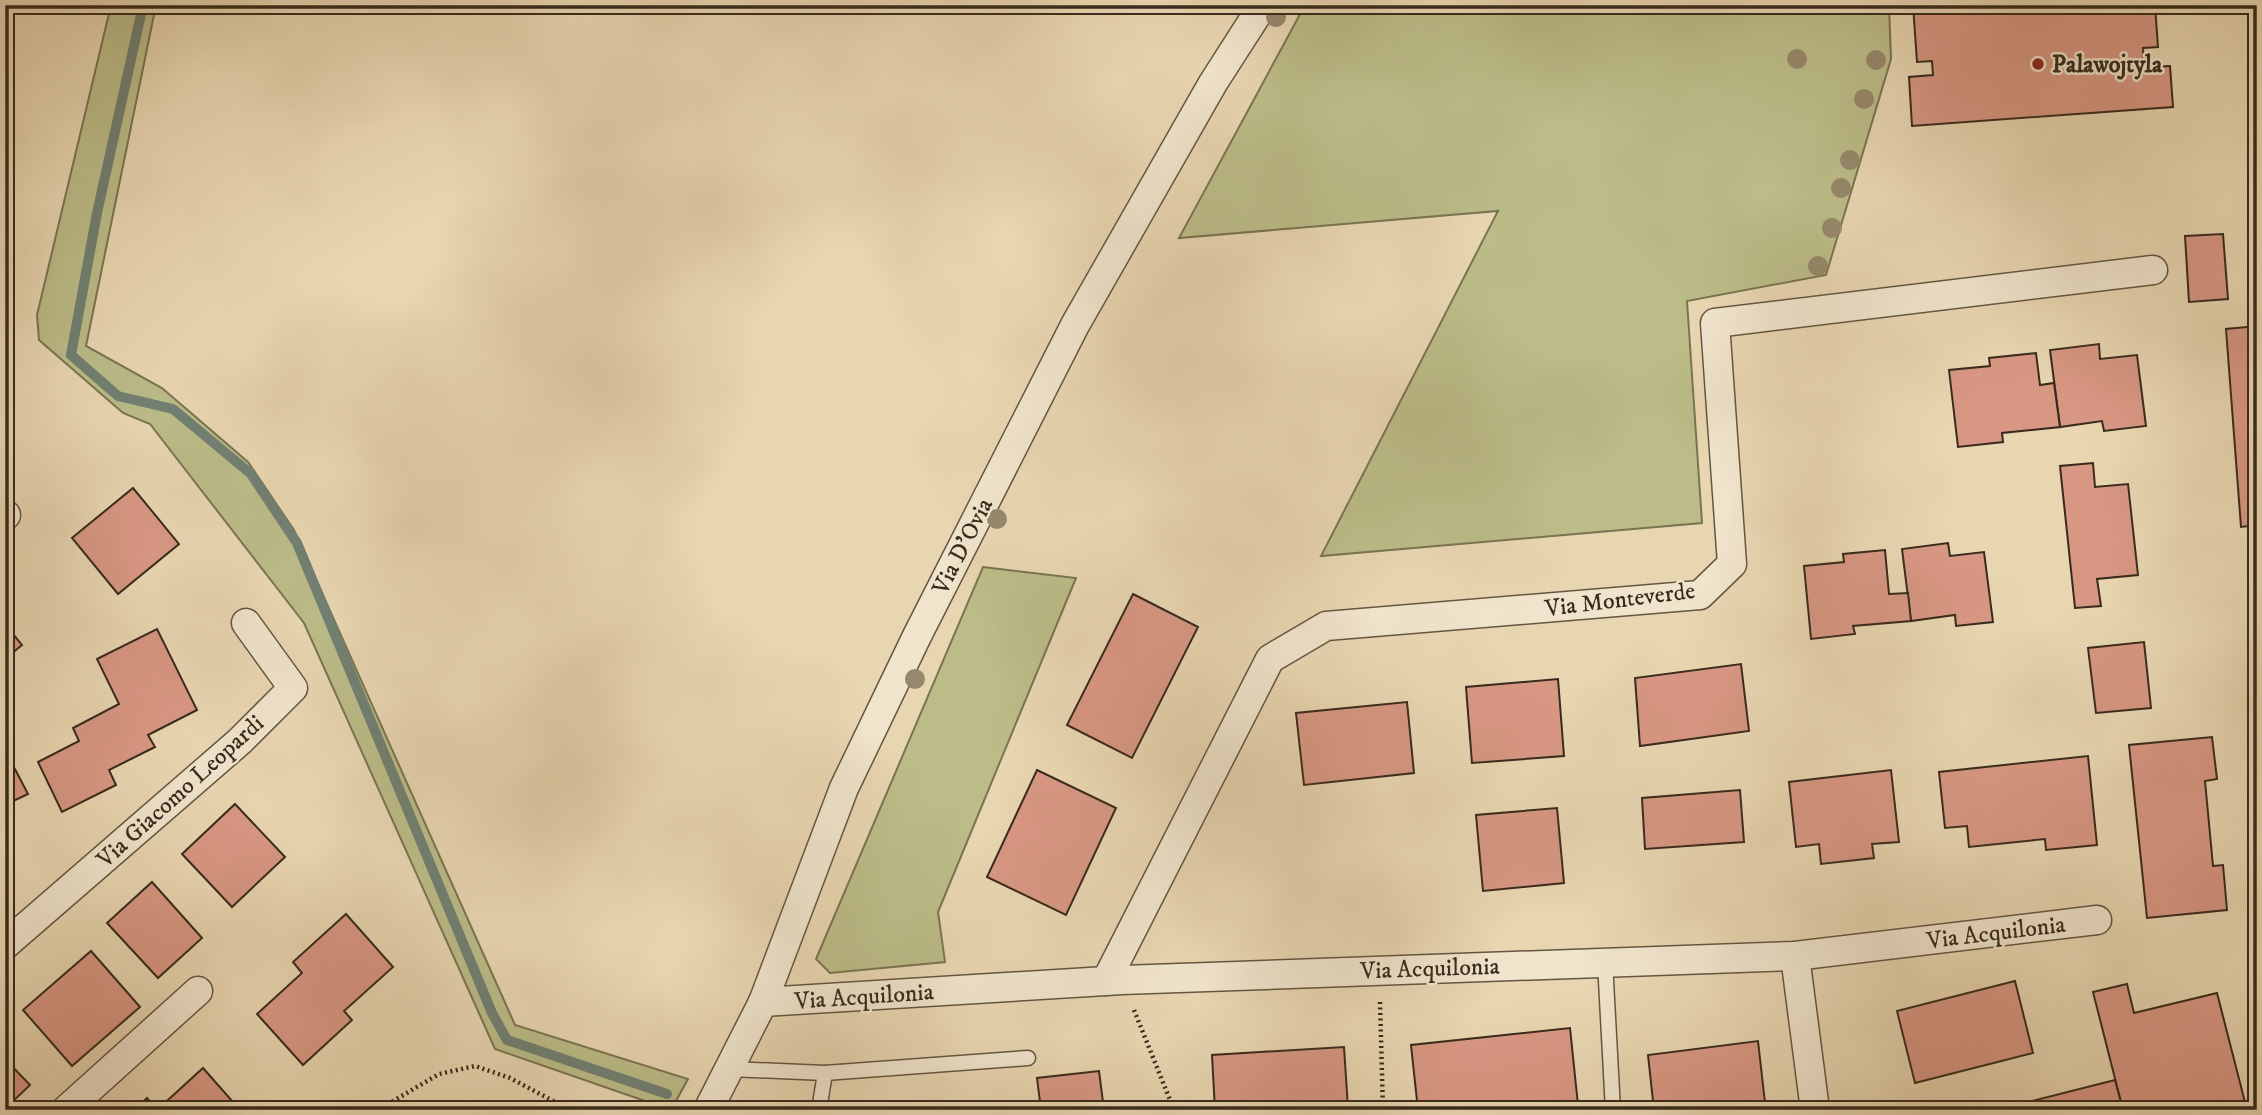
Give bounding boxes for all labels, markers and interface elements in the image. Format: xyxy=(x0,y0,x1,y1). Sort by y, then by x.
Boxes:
place label: Palawojtyla xyxy=(2052,50,2163,80)
marker: Palawojtyla xyxy=(2030,56,2046,72)
street label: Via D'Ovia xyxy=(925,492,1000,601)
street label: Via Monteverde xyxy=(1542,576,1697,624)
street label: Via Giacomo Leopardi xyxy=(90,709,270,875)
street label: Via Acquilonia xyxy=(1924,910,2068,957)
street label: Via Acquilonia xyxy=(1359,952,1501,986)
street label: Via Acquilonia xyxy=(792,977,936,1017)

